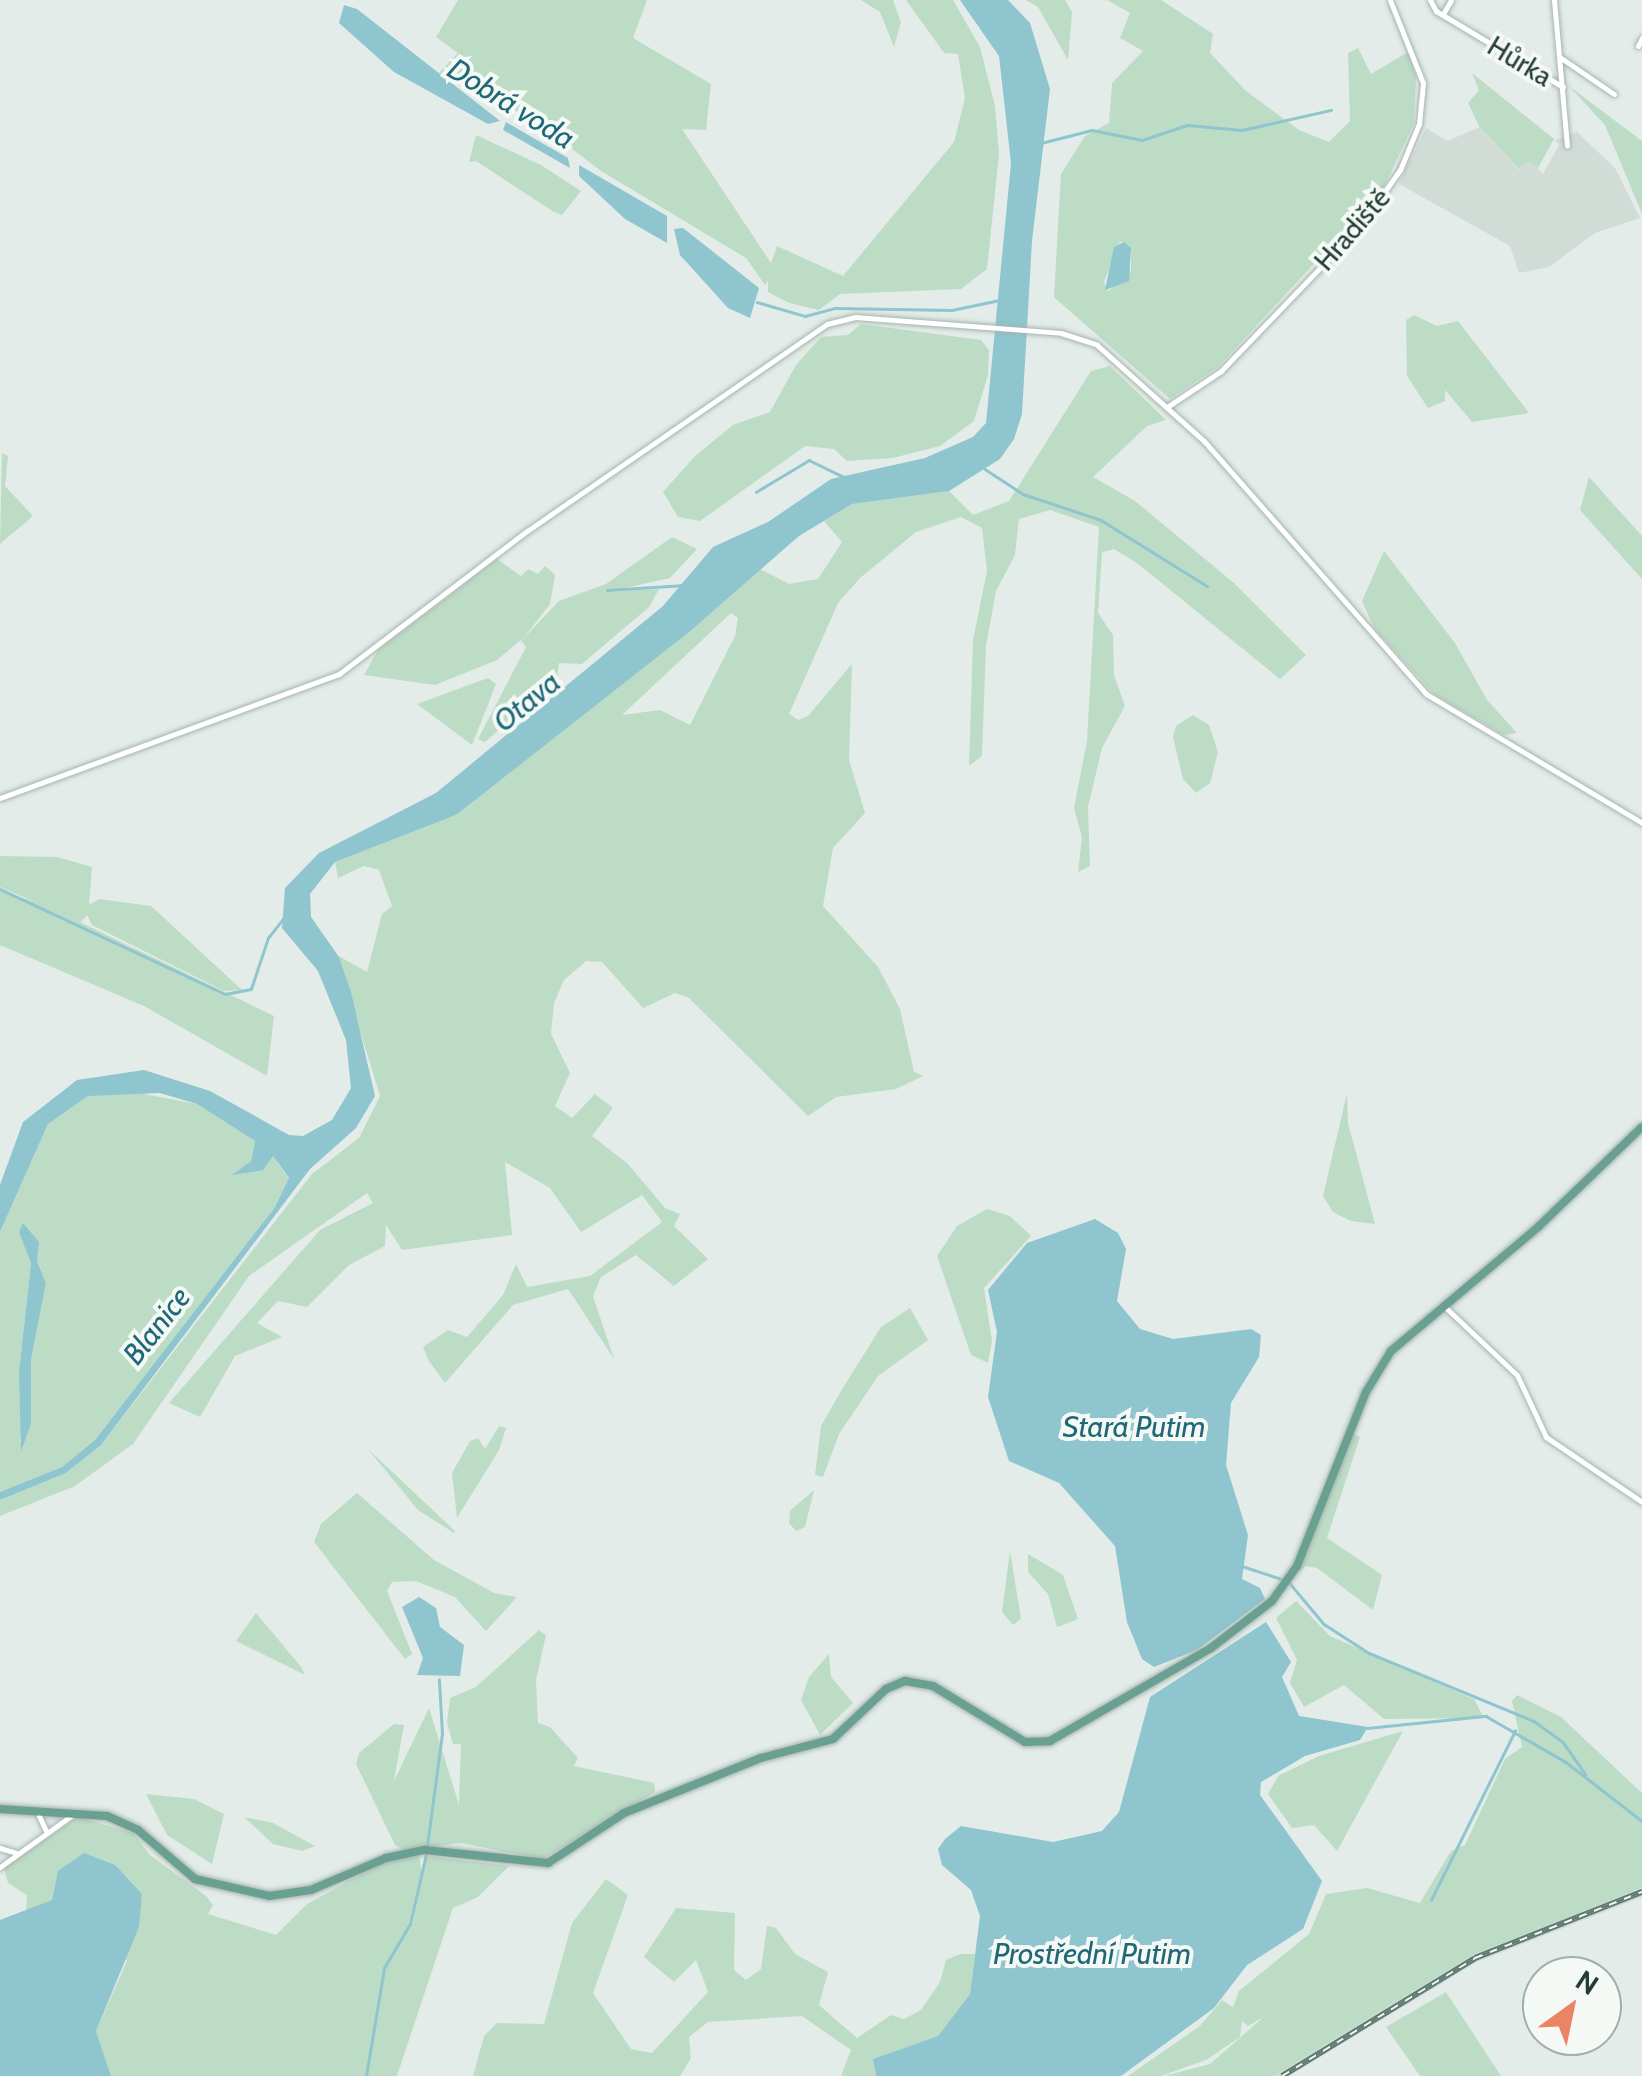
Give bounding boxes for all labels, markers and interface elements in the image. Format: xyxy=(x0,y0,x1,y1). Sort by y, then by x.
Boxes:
street label: Hůrka xyxy=(1482,29,1558,93)
water label: Dobrá voda xyxy=(441,51,581,157)
street label: Hradiště xyxy=(1307,181,1397,277)
water label: Otava xyxy=(486,664,568,740)
water label: Blanice xyxy=(116,1280,198,1372)
water label: Stará Putim xyxy=(1062,1409,1206,1445)
water label: Prostřední Putim xyxy=(993,1936,1191,1972)
north arrow xyxy=(1522,1956,1622,2056)
text: N xyxy=(1570,1963,1605,2002)

